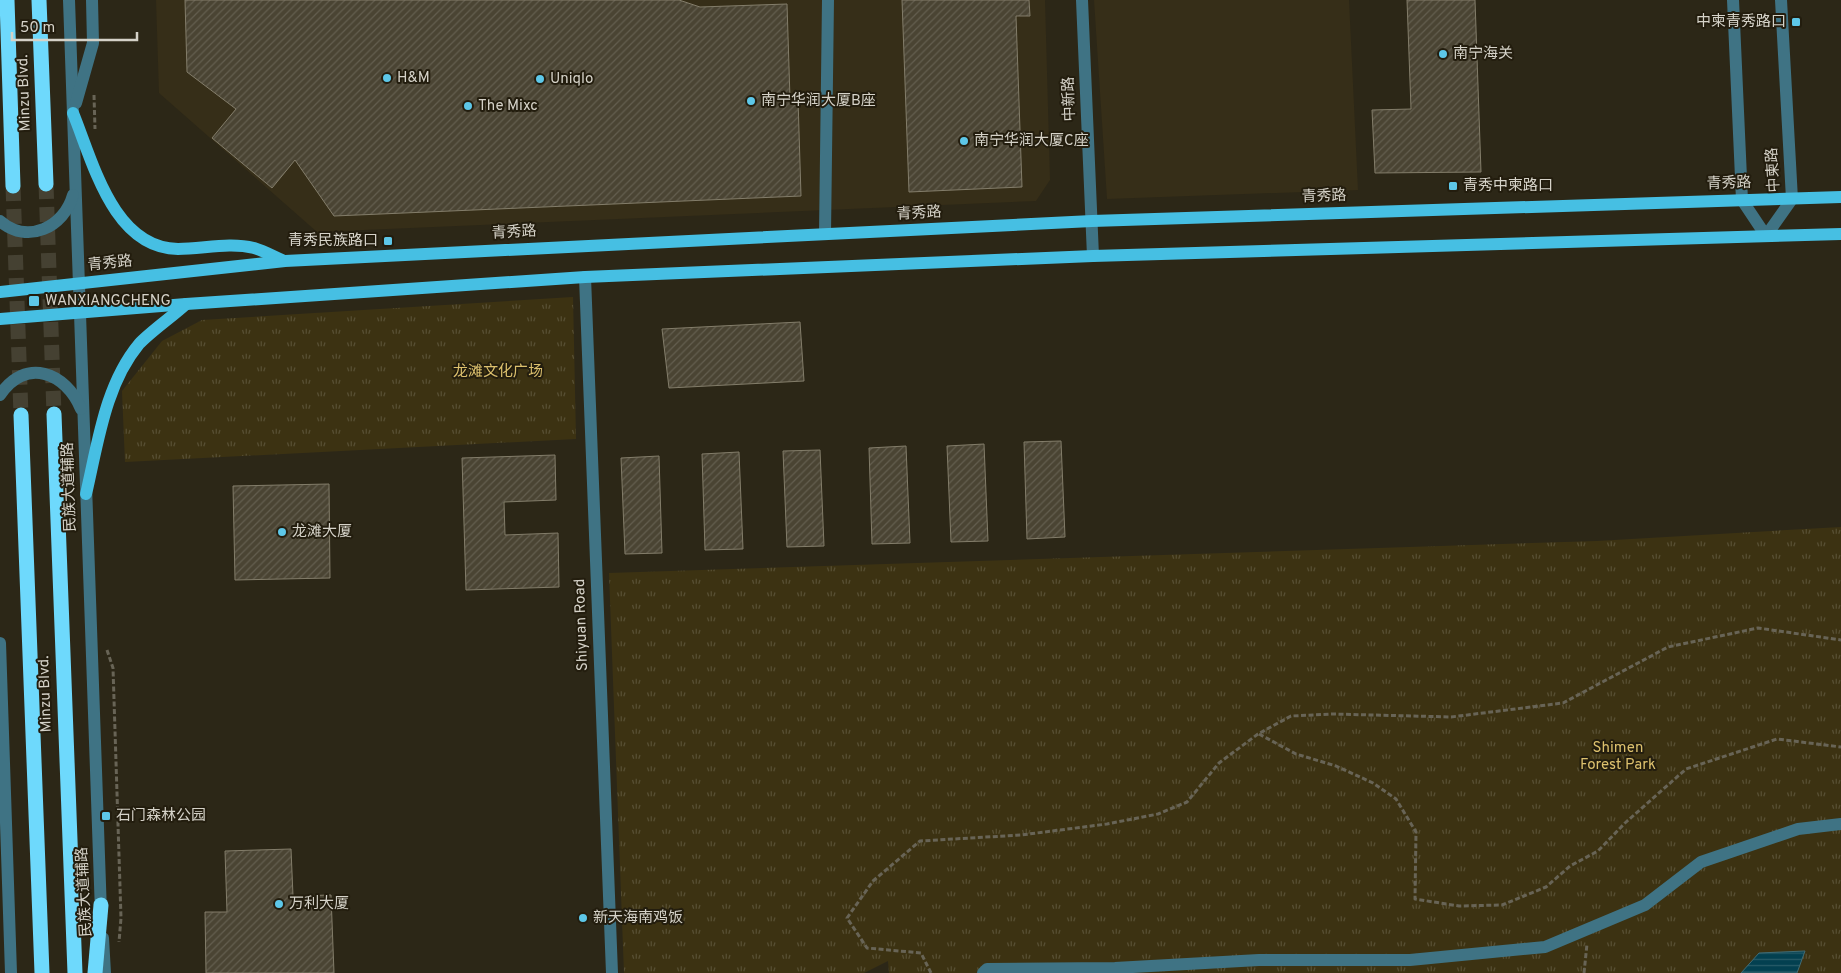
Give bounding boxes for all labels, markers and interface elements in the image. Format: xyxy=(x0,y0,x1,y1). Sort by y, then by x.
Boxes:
scale bar xyxy=(12,10,138,42)
place label: 中柬青秀路口 xyxy=(1696,13,1786,32)
marker: 中柬青秀路口 xyxy=(1790,16,1802,28)
text: 50 m xyxy=(20,19,55,38)
place label: 南宁海关 xyxy=(1453,45,1513,64)
marker: 南宁海关 xyxy=(1437,48,1449,60)
street label: Minzu Blvd. xyxy=(14,54,36,132)
place label: H&M xyxy=(397,69,430,88)
place label: Uniqlo xyxy=(550,70,593,89)
marker: H&M xyxy=(381,72,393,84)
marker: Uniqlo xyxy=(534,73,546,85)
street label: 中新路 xyxy=(1060,76,1080,122)
place label: 南宁华润大厦B座 xyxy=(761,91,876,111)
marker: 南宁华润大厦B座 xyxy=(745,95,757,107)
place label: The Mixc xyxy=(478,97,538,116)
marker: The Mixc xyxy=(462,100,474,112)
place label: 南宁华润大厦C座 xyxy=(974,131,1089,151)
marker: 南宁华润大厦C座 xyxy=(958,135,970,147)
street label: 中柬路 xyxy=(1763,147,1785,193)
street label: 青秀路 xyxy=(1706,174,1752,194)
place label: 青秀中柬路口 xyxy=(1463,177,1553,196)
marker: 青秀中柬路口 xyxy=(1447,180,1459,192)
street label: 青秀路 xyxy=(1301,187,1347,207)
street label: 青秀路 xyxy=(896,203,942,225)
street label: 青秀路 xyxy=(491,222,537,244)
place label: 青秀民族路口 xyxy=(288,232,378,251)
marker: 青秀民族路口 xyxy=(382,235,394,247)
street label: 青秀路 xyxy=(87,252,133,276)
place label: WANXIANGCHENG xyxy=(45,292,171,311)
marker: WANXIANGCHENG xyxy=(27,294,41,308)
park label: 龙滩文化广场 xyxy=(453,362,543,382)
street label: 民族大道辅路 xyxy=(59,442,81,532)
place label: 龙滩大厦 xyxy=(292,522,352,542)
marker: 龙滩大厦 xyxy=(276,526,288,538)
street label: Shiyuan Road xyxy=(571,578,593,672)
street label: Minzu Blvd. xyxy=(35,655,57,733)
park label: Shimen Forest Park xyxy=(1580,739,1656,775)
place label: 石门森林公园 xyxy=(116,807,206,826)
marker: 石门森林公园 xyxy=(100,810,112,822)
street label: 民族大道辅路 xyxy=(73,847,97,937)
place label: 万利大厦 xyxy=(289,895,349,914)
marker: 万利大厦 xyxy=(273,898,285,910)
place label: 新天海南鸡饭 xyxy=(593,909,683,928)
marker: 新天海南鸡饭 xyxy=(577,912,589,924)

